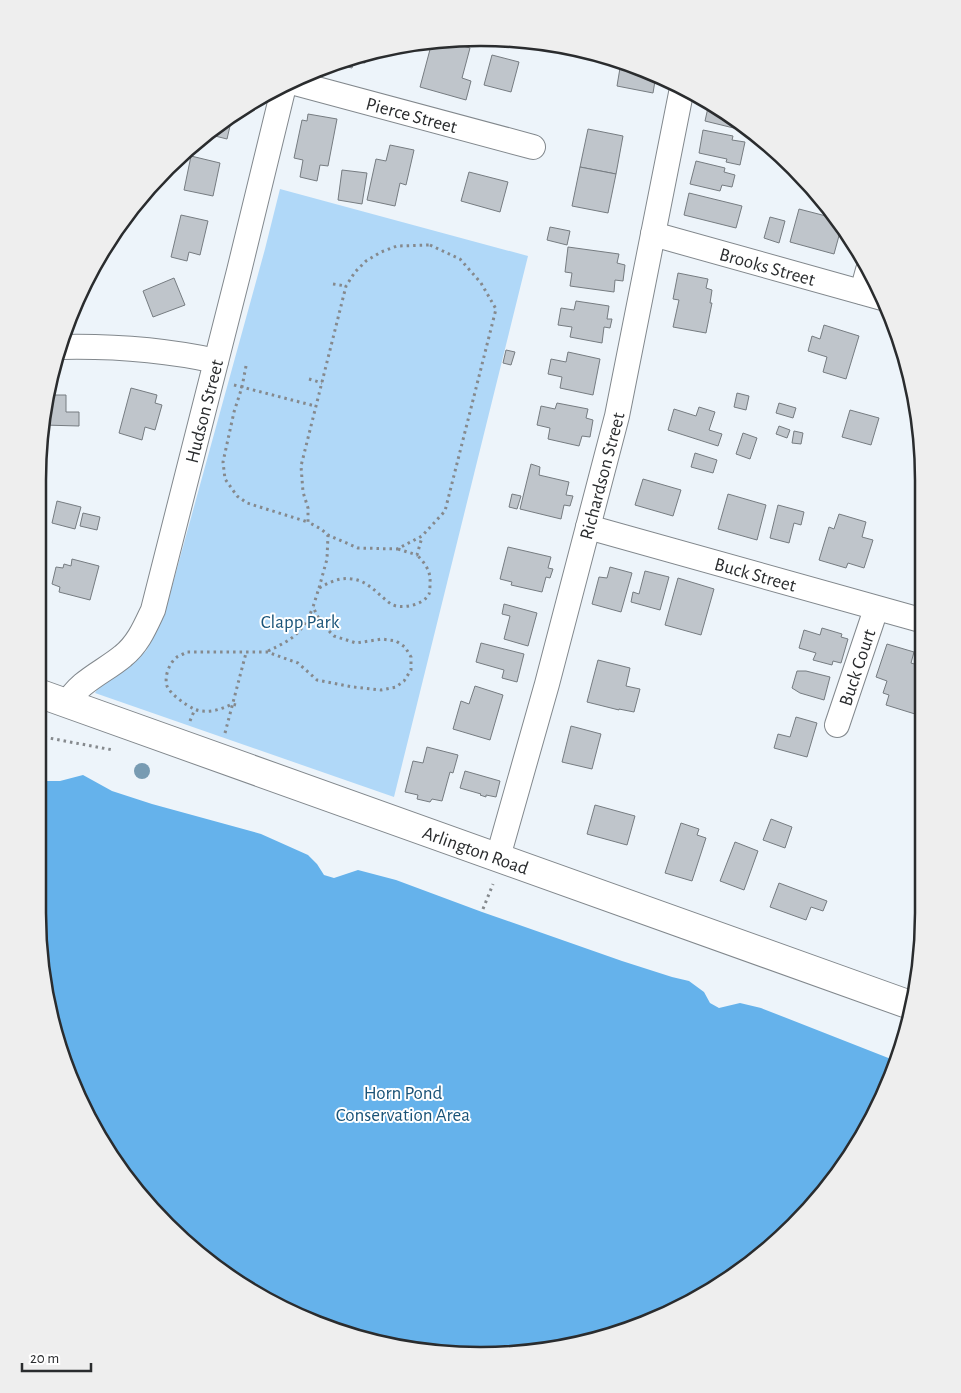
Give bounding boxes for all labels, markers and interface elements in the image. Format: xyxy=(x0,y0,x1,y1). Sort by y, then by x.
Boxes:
street label: Pierce Street xyxy=(364,95,459,137)
street label: Brooks Street xyxy=(717,245,817,290)
street label: Hudson Street xyxy=(183,358,227,465)
street label: Richardson Street xyxy=(577,411,628,542)
street label: Buck Street xyxy=(712,555,798,596)
park label: Clapp Park xyxy=(261,613,340,632)
street label: Buck Court xyxy=(836,627,880,708)
street label: Arlington Road xyxy=(420,823,531,879)
park label: Horn Pond Conservation Area xyxy=(336,1084,470,1125)
scale bar xyxy=(22,1340,91,1372)
text: 20 m xyxy=(30,1351,59,1366)

